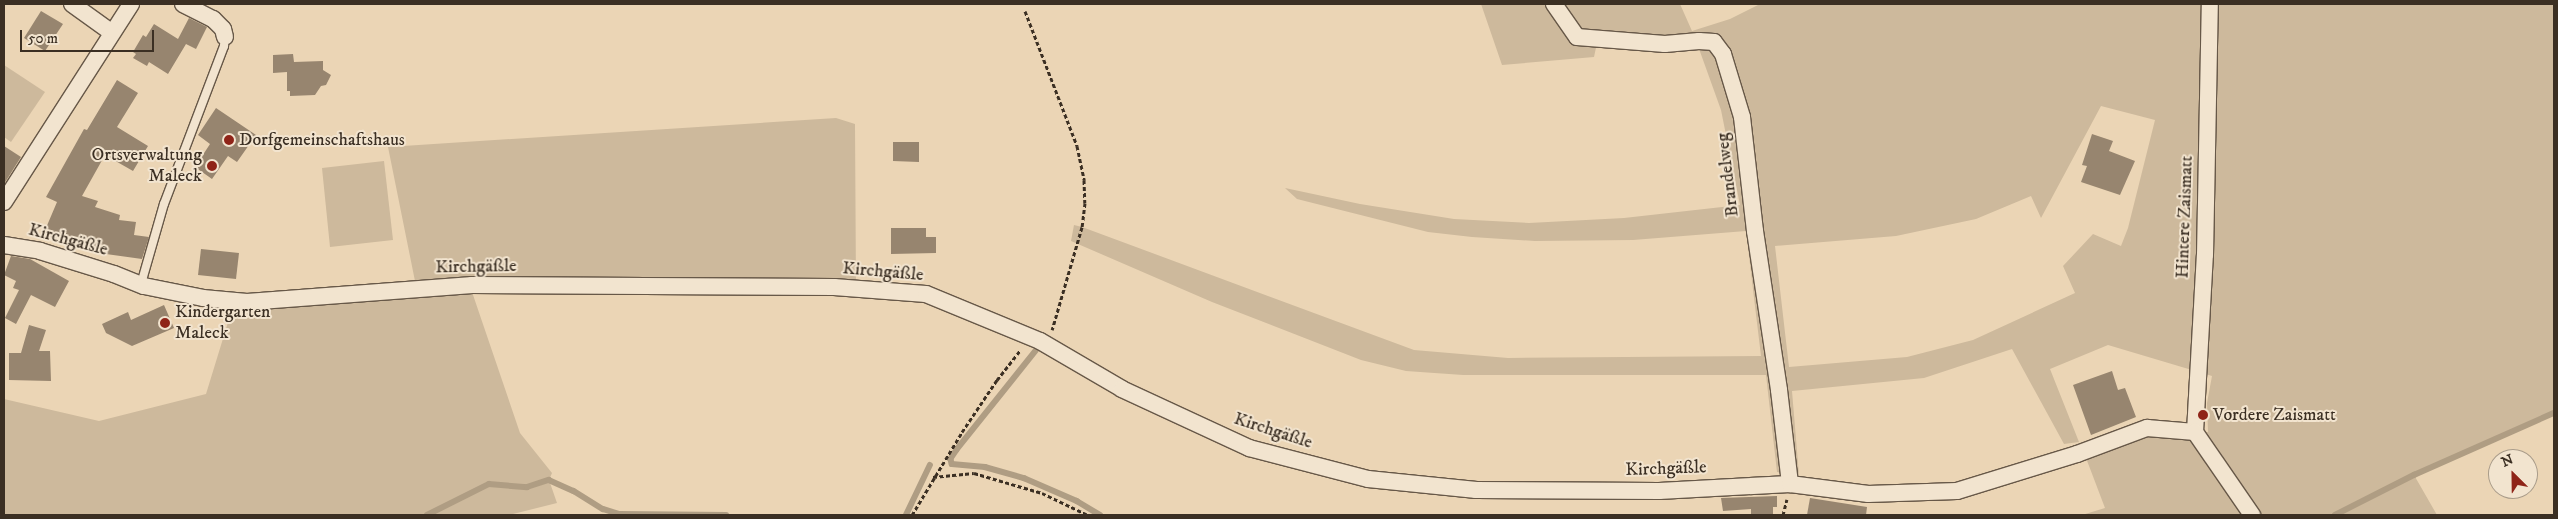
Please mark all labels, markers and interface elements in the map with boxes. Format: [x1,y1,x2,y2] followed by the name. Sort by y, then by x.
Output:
[22,20,156,52] scale bar
[28,29,58,48] text: 50 m
[239,129,405,151] place label: Dorfgemeinschaftshaus
[1712,132,1744,218] street label: Brandelweg
[223,134,235,146] marker: Dorfgemeinschaftshaus
[91,145,202,188] place label: Ortsverwaltung Maleck
[2172,155,2198,279] street label: Hintere Zaismatt
[206,160,218,172] marker: Ortsverwaltung Maleck
[26,219,110,261] street label: Kirchgäßle
[435,255,517,279] street label: Kirchgäßle
[842,258,924,286] street label: Kirchgäßle
[175,302,271,344] place label: Kindergarten Maleck
[159,317,171,329] marker: Kindergarten Maleck
[2213,404,2336,426] place label: Vordere Zaismatt
[1231,408,1315,454] street label: Kirchgäßle
[2197,409,2209,421] marker: Vordere Zaismatt
[2488,449,2538,499] north arrow
[2499,451,2516,472] text: N
[1625,457,1707,481] street label: Kirchgäßle

